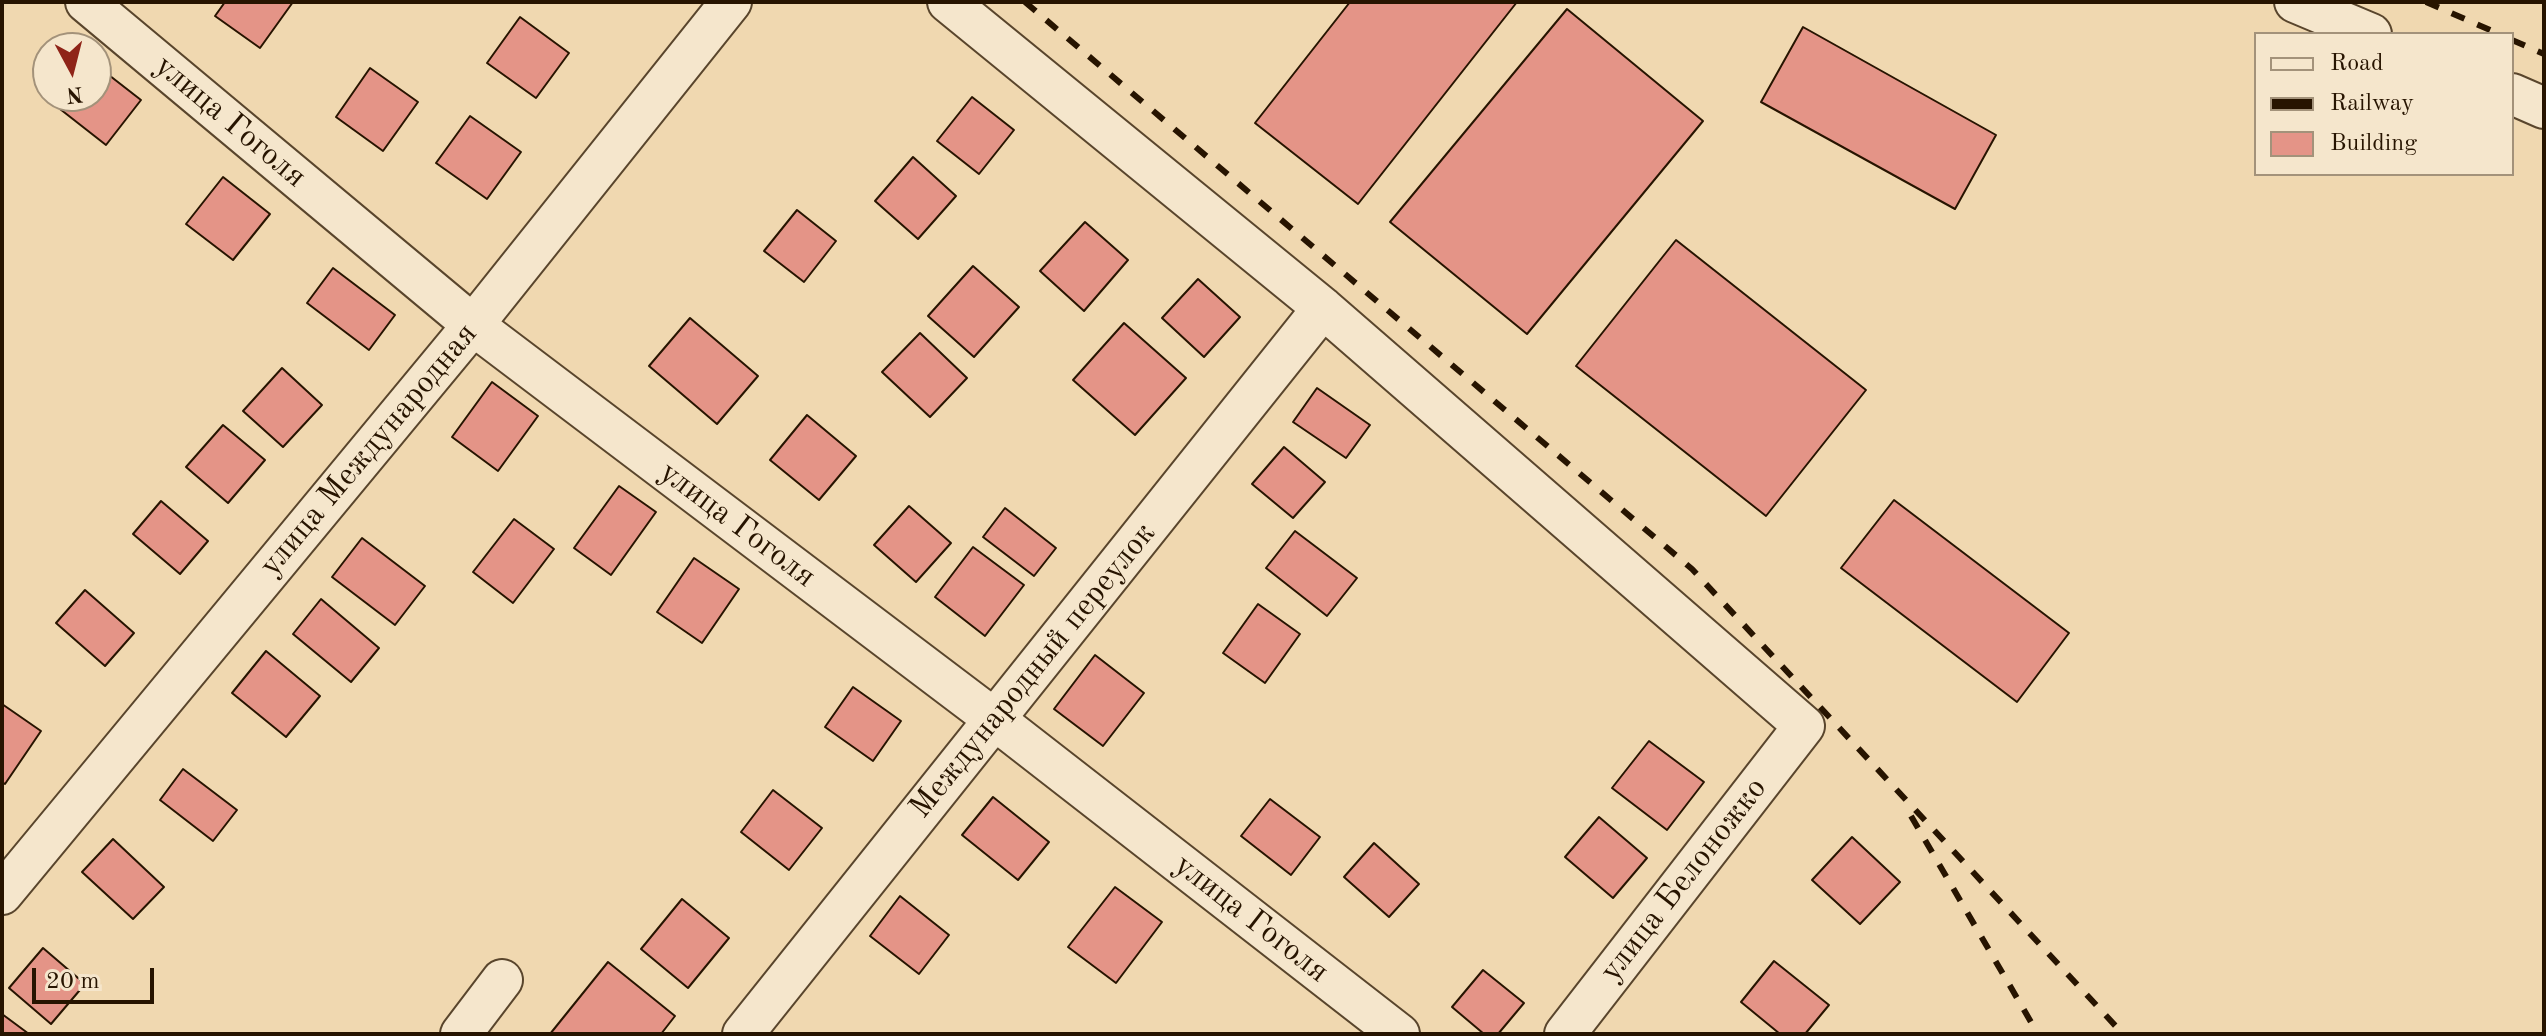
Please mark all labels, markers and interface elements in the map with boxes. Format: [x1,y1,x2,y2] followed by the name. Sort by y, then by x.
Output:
[32,32,112,112] north arrow
[2254,32,2514,176] legend
[146,47,314,197] street label: улица Гоголя
[2330,52,2383,76] text: Road
[65,82,84,106] text: N
[2330,92,2414,116] text: Railway
[2330,132,2417,156] text: Building
[252,316,486,584] street label: улица Международная
[651,454,823,596] street label: улица Гоголя
[902,515,1164,827] street label: Международный переулок
[1592,770,1776,990] street label: улица Белоножко
[1166,847,1336,991] street label: улица Гоголя
[36,952,158,1002] scale bar
[46,970,100,994] text: 20 m

